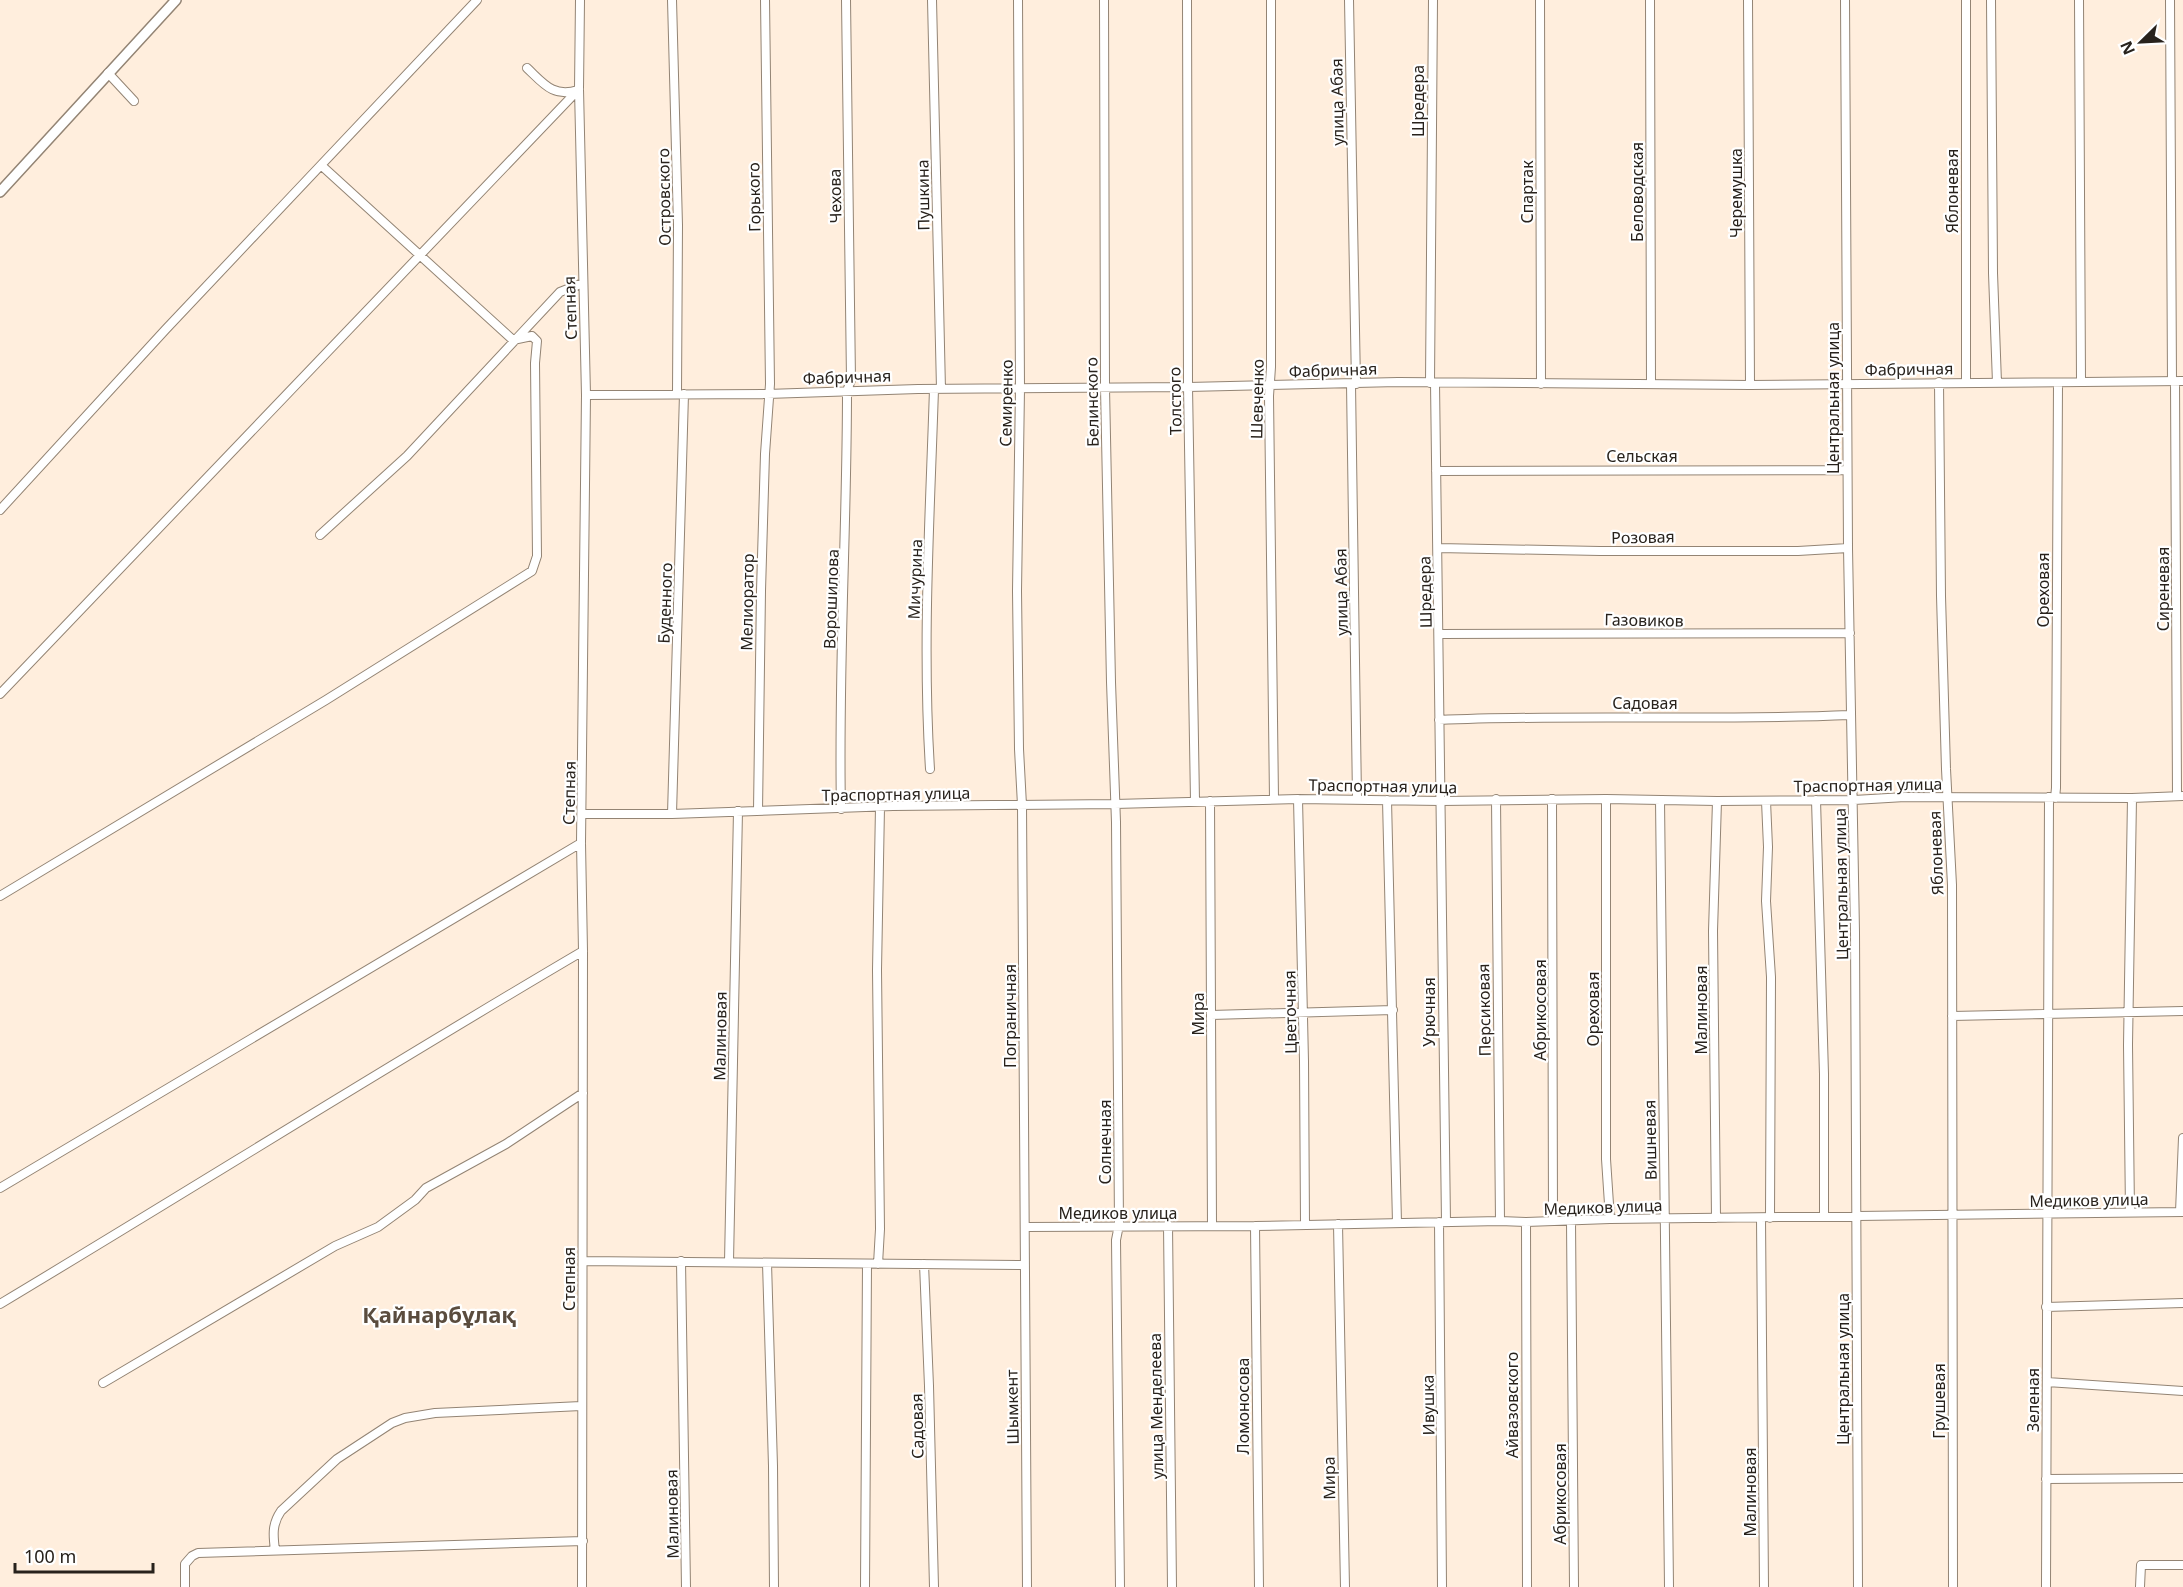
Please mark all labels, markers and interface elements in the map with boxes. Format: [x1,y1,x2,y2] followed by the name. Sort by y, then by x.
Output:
[2111,12,2171,72] north arrow
[2115,38,2140,59] text: N
[1325,58,1349,146] street label: улица Абая
[1407,65,1429,137] street label: Шредера
[1626,142,1648,242] street label: Беловодская
[652,148,676,246] street label: Островского
[1725,148,1747,238] street label: Черемушка
[1941,149,1963,233] street label: Яблоневая
[911,159,935,231] street label: Пушкина
[1516,160,1538,224] street label: Спартак
[742,162,766,232] street label: Горького
[824,169,846,223] street label: Чехова
[558,276,582,340] street label: Степная
[1822,322,1844,474] street label: Центральная улица
[1080,357,1104,447] street label: Белинского
[1288,357,1378,383] street label: Фабричная
[1865,357,1953,381] street label: Фабричная
[994,359,1018,447] street label: Семиренко
[1245,359,1269,439] street label: Шевченко
[802,364,892,390] street label: Фабричная
[1163,367,1187,435] street label: Толстого
[1606,445,1678,467] street label: Сельская
[1611,525,1675,549] street label: Розовая
[903,538,927,620] street label: Мичурина
[2152,547,2174,631] street label: Сиреневая
[1329,548,1353,636] street label: улица Абая
[818,549,844,649] street label: Ворошилова
[735,553,759,651] street label: Мелиоратор
[2032,553,2054,627] street label: Ореховая
[1413,556,1437,628] street label: Шредера
[653,562,677,644] street label: Буденного
[1604,608,1684,632] street label: Газовиков
[1612,692,1678,714] street label: Садовая
[557,761,581,825] street label: Степная
[1794,773,1942,797] street label: Траспортная улица
[1309,774,1457,798] street label: Траспортная улица
[822,782,970,806] street label: Траспортная улица
[1829,808,1853,960] street label: Центральная улица
[1924,810,1948,896] street label: Яблоневая
[1529,959,1551,1061] street label: Абрикосовая
[1472,963,1496,1057] street label: Персиковая
[999,964,1021,1068] street label: Пограничная
[1690,965,1712,1055] street label: Малиновая
[1278,970,1302,1054] street label: Цветочная
[1582,972,1604,1046] street label: Ореховая
[1418,977,1440,1047] street label: Урючная
[708,991,732,1081] street label: Малиновая
[1187,992,1209,1036] street label: Мира
[1094,1100,1116,1185] street label: Солнечная
[1638,1100,1662,1180] street label: Вишневая
[2029,1188,2149,1212] street label: Медиков улица
[1543,1194,1663,1220] street label: Медиков улица
[1058,1202,1178,1224] street label: Медиков улица
[558,1247,580,1311] street label: Степная
[1832,1293,1854,1445] street label: Центральная улица
[362,1299,516,1329] district label: Қайнарбұлақ
[1144,1333,1168,1479] street label: улица Менделеева
[1501,1352,1523,1458] street label: Айвазовского
[1232,1358,1254,1454] street label: Ломоносова
[1928,1363,1950,1439] street label: Грушевая
[2022,1368,2044,1432] street label: Зеленая
[1000,1369,1024,1445] street label: Шымкент
[1416,1375,1440,1435] street label: Ивушка
[905,1393,929,1459] street label: Садовая
[1549,1443,1571,1545] street label: Абрикосовая
[1739,1447,1761,1537] street label: Малиновая
[1318,1456,1340,1500] street label: Мира
[660,1469,684,1559] street label: Малиновая
[15,1536,153,1574] scale bar
[24,1544,76,1568] text: 100 m

